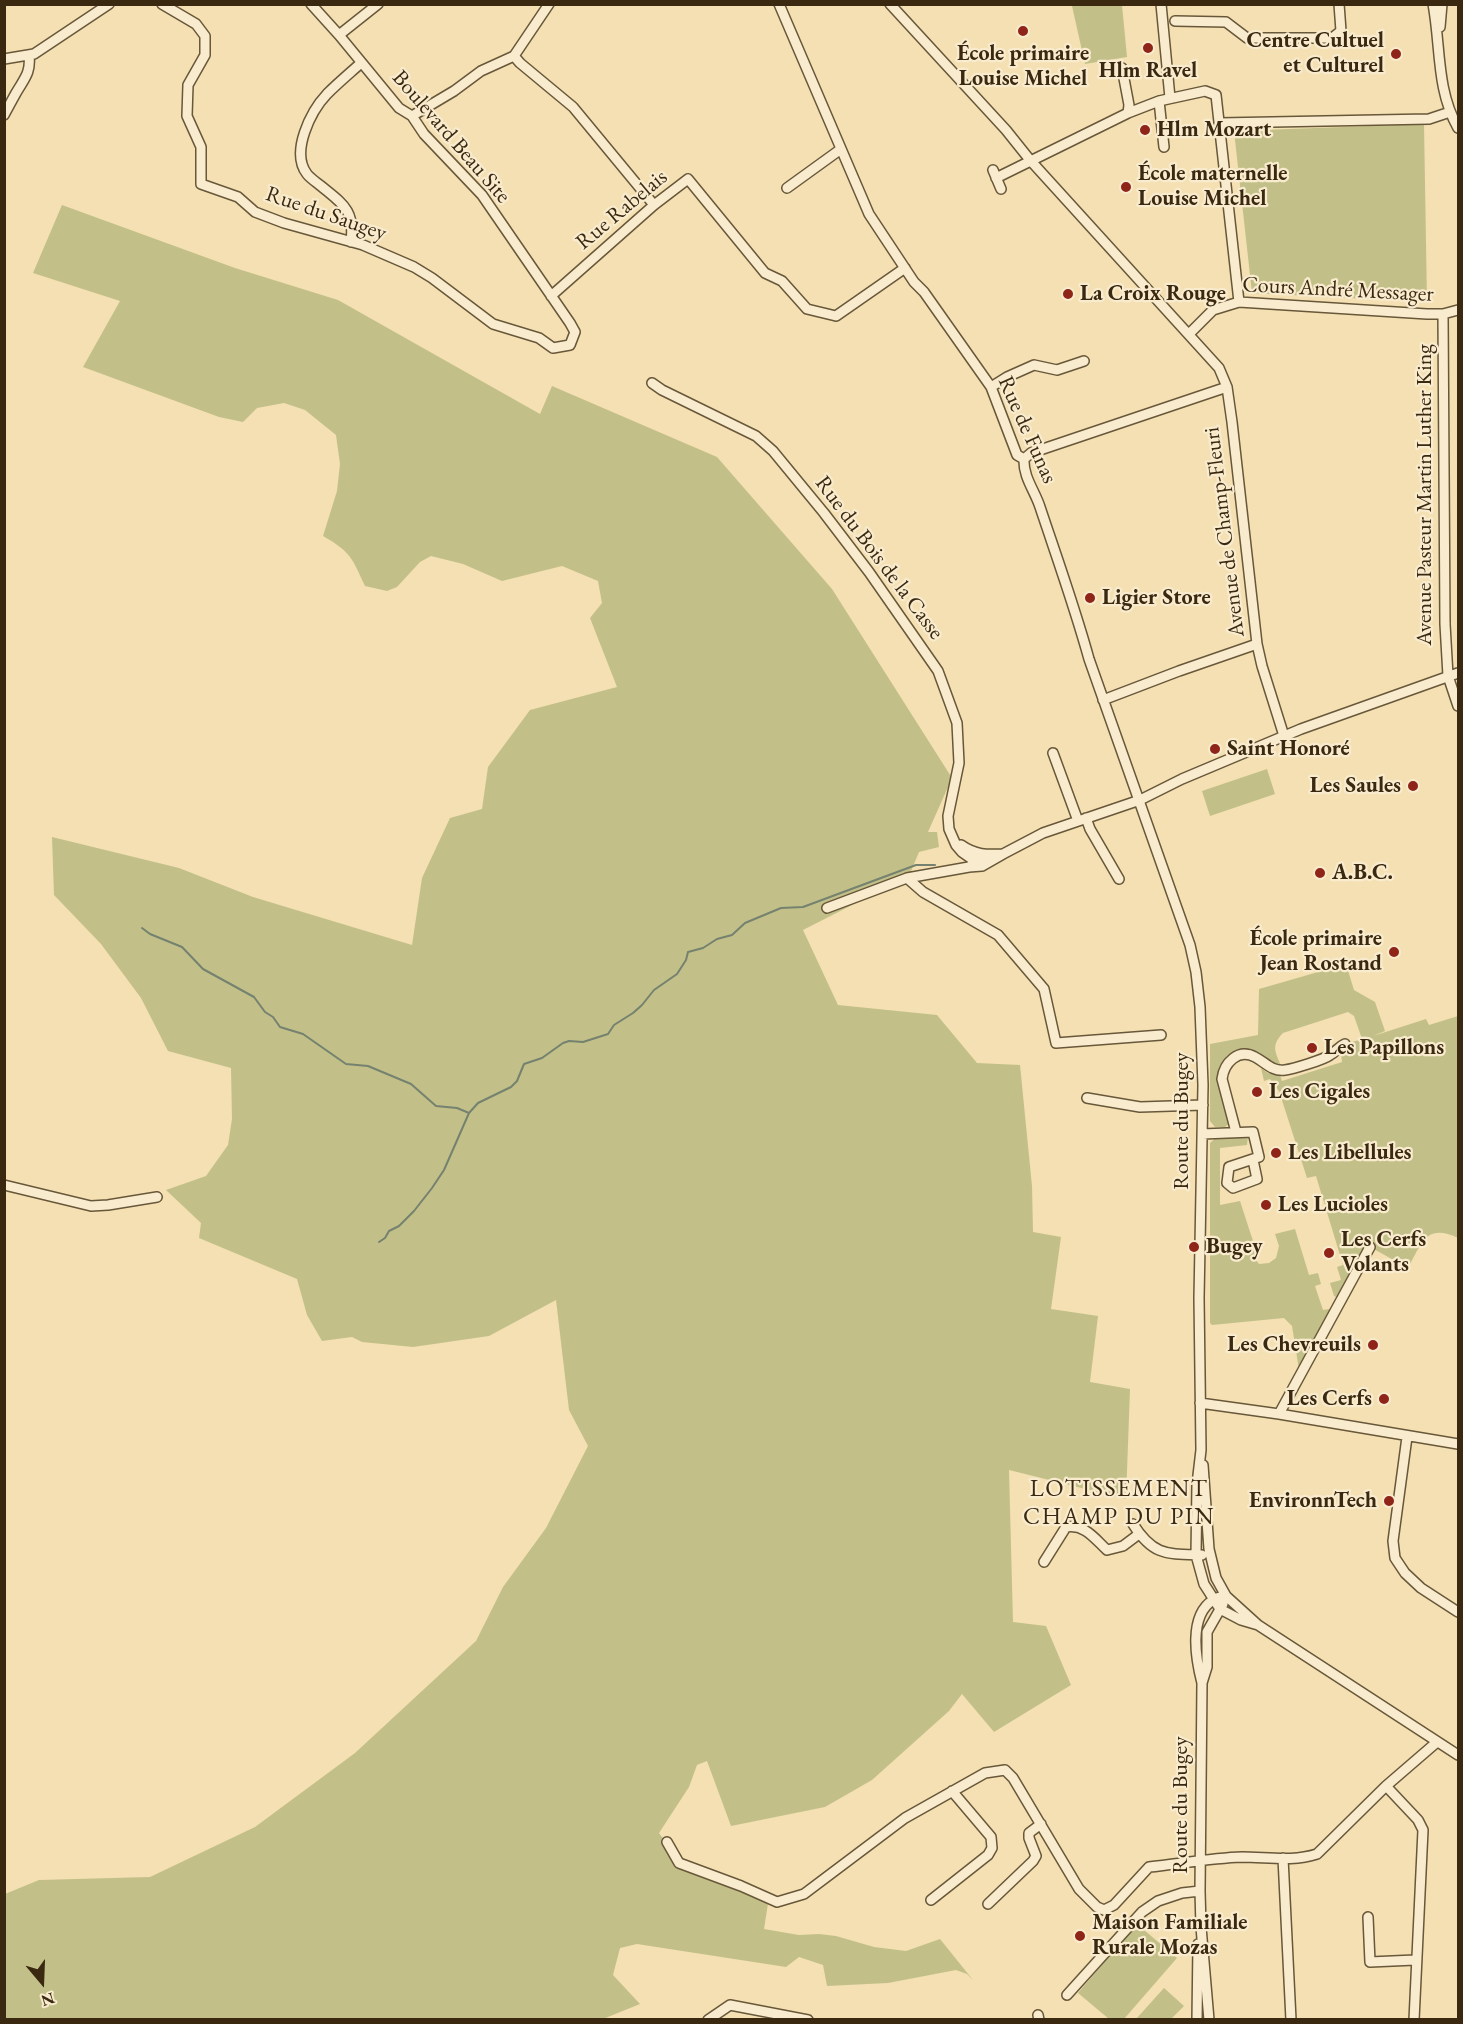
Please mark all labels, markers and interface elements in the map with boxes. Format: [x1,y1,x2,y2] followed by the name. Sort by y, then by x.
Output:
[1016,24,1030,38] marker: École primaire Louise Michel
[1246,28,1384,80] place label: Centre Cultuel et Culturel
[957,41,1089,92] place label: École primaire Louise Michel
[1141,41,1155,55] marker: Hlm Ravel
[1389,47,1403,61] marker: Centre Cultuel et Culturel
[1099,58,1197,84] place label: Hlm Ravel
[386,65,516,209] street label: Boulevard Beau Site
[1157,117,1271,143] place label: Hlm Mozart
[1138,123,1152,137] marker: Hlm Mozart
[1138,161,1287,212] place label: École maternelle Louise Michel
[571,164,673,256] street label: Rue Rabelais
[1119,180,1133,194] marker: École maternelle Louise Michel
[262,181,390,247] street label: Rue du Saugey
[1242,272,1434,308] street label: Cours André Messager
[1080,281,1226,307] place label: La Croix Rouge
[1061,287,1075,301] marker: La Croix Rouge
[1412,344,1438,646] street label: Avenue Pasteur Martin Luther King
[992,372,1062,488] street label: Rue de Funas
[1199,425,1251,639] street label: Avenue de Champ-Fleuri
[809,471,949,645] street label: Rue du Bois de la Casse
[1102,585,1211,611] place label: Ligier Store
[1083,591,1097,605] marker: Ligier Store
[1227,736,1350,762] place label: Saint Honoré
[1208,742,1222,756] marker: Saint Honoré
[1310,773,1401,799] place label: Les Saules
[1406,779,1420,793] marker: Les Saules
[1332,860,1393,886] place label: A.B.C.
[1313,866,1327,880] marker: A.B.C.
[1250,926,1382,978] place label: École primaire Jean Rostand
[1387,945,1401,959] marker: École primaire Jean Rostand
[1324,1035,1444,1061] place label: Les Papillons
[1305,1041,1319,1055] marker: Les Papillons
[1169,1052,1195,1190] street label: Route du Bugey
[1269,1079,1370,1105] place label: Les Cigales
[1250,1085,1264,1099] marker: Les Cigales
[1288,1140,1412,1166] place label: Les Libellules
[1269,1146,1283,1160] marker: Les Libellules
[1278,1192,1388,1218] place label: Les Lucioles
[1259,1198,1273,1212] marker: Les Lucioles
[1341,1227,1426,1278] place label: Les Cerfs Volants
[1206,1234,1262,1260] place label: Bugey
[1187,1240,1201,1254] marker: Bugey
[1322,1246,1336,1260] marker: Les Cerfs Volants
[1227,1332,1361,1358] place label: Les Chevreuils
[1366,1338,1380,1352] marker: Les Chevreuils
[1287,1386,1372,1412] place label: Les Cerfs
[1377,1392,1391,1406] marker: Les Cerfs
[1023,1475,1215,1531] district label: LOTISSEMENT CHAMP DU PIN
[1249,1488,1377,1514] place label: EnvironnTech
[1382,1494,1396,1508] marker: EnvironnTech
[1168,1736,1194,1874] street label: Route du Bugey
[1092,1910,1247,1962] place label: Maison Familiale Rurale Mozas
[1073,1929,1087,1943] marker: Maison Familiale Rurale Mozas
[12,1952,72,2012] north arrow
[38,1987,58,2012] text: N

